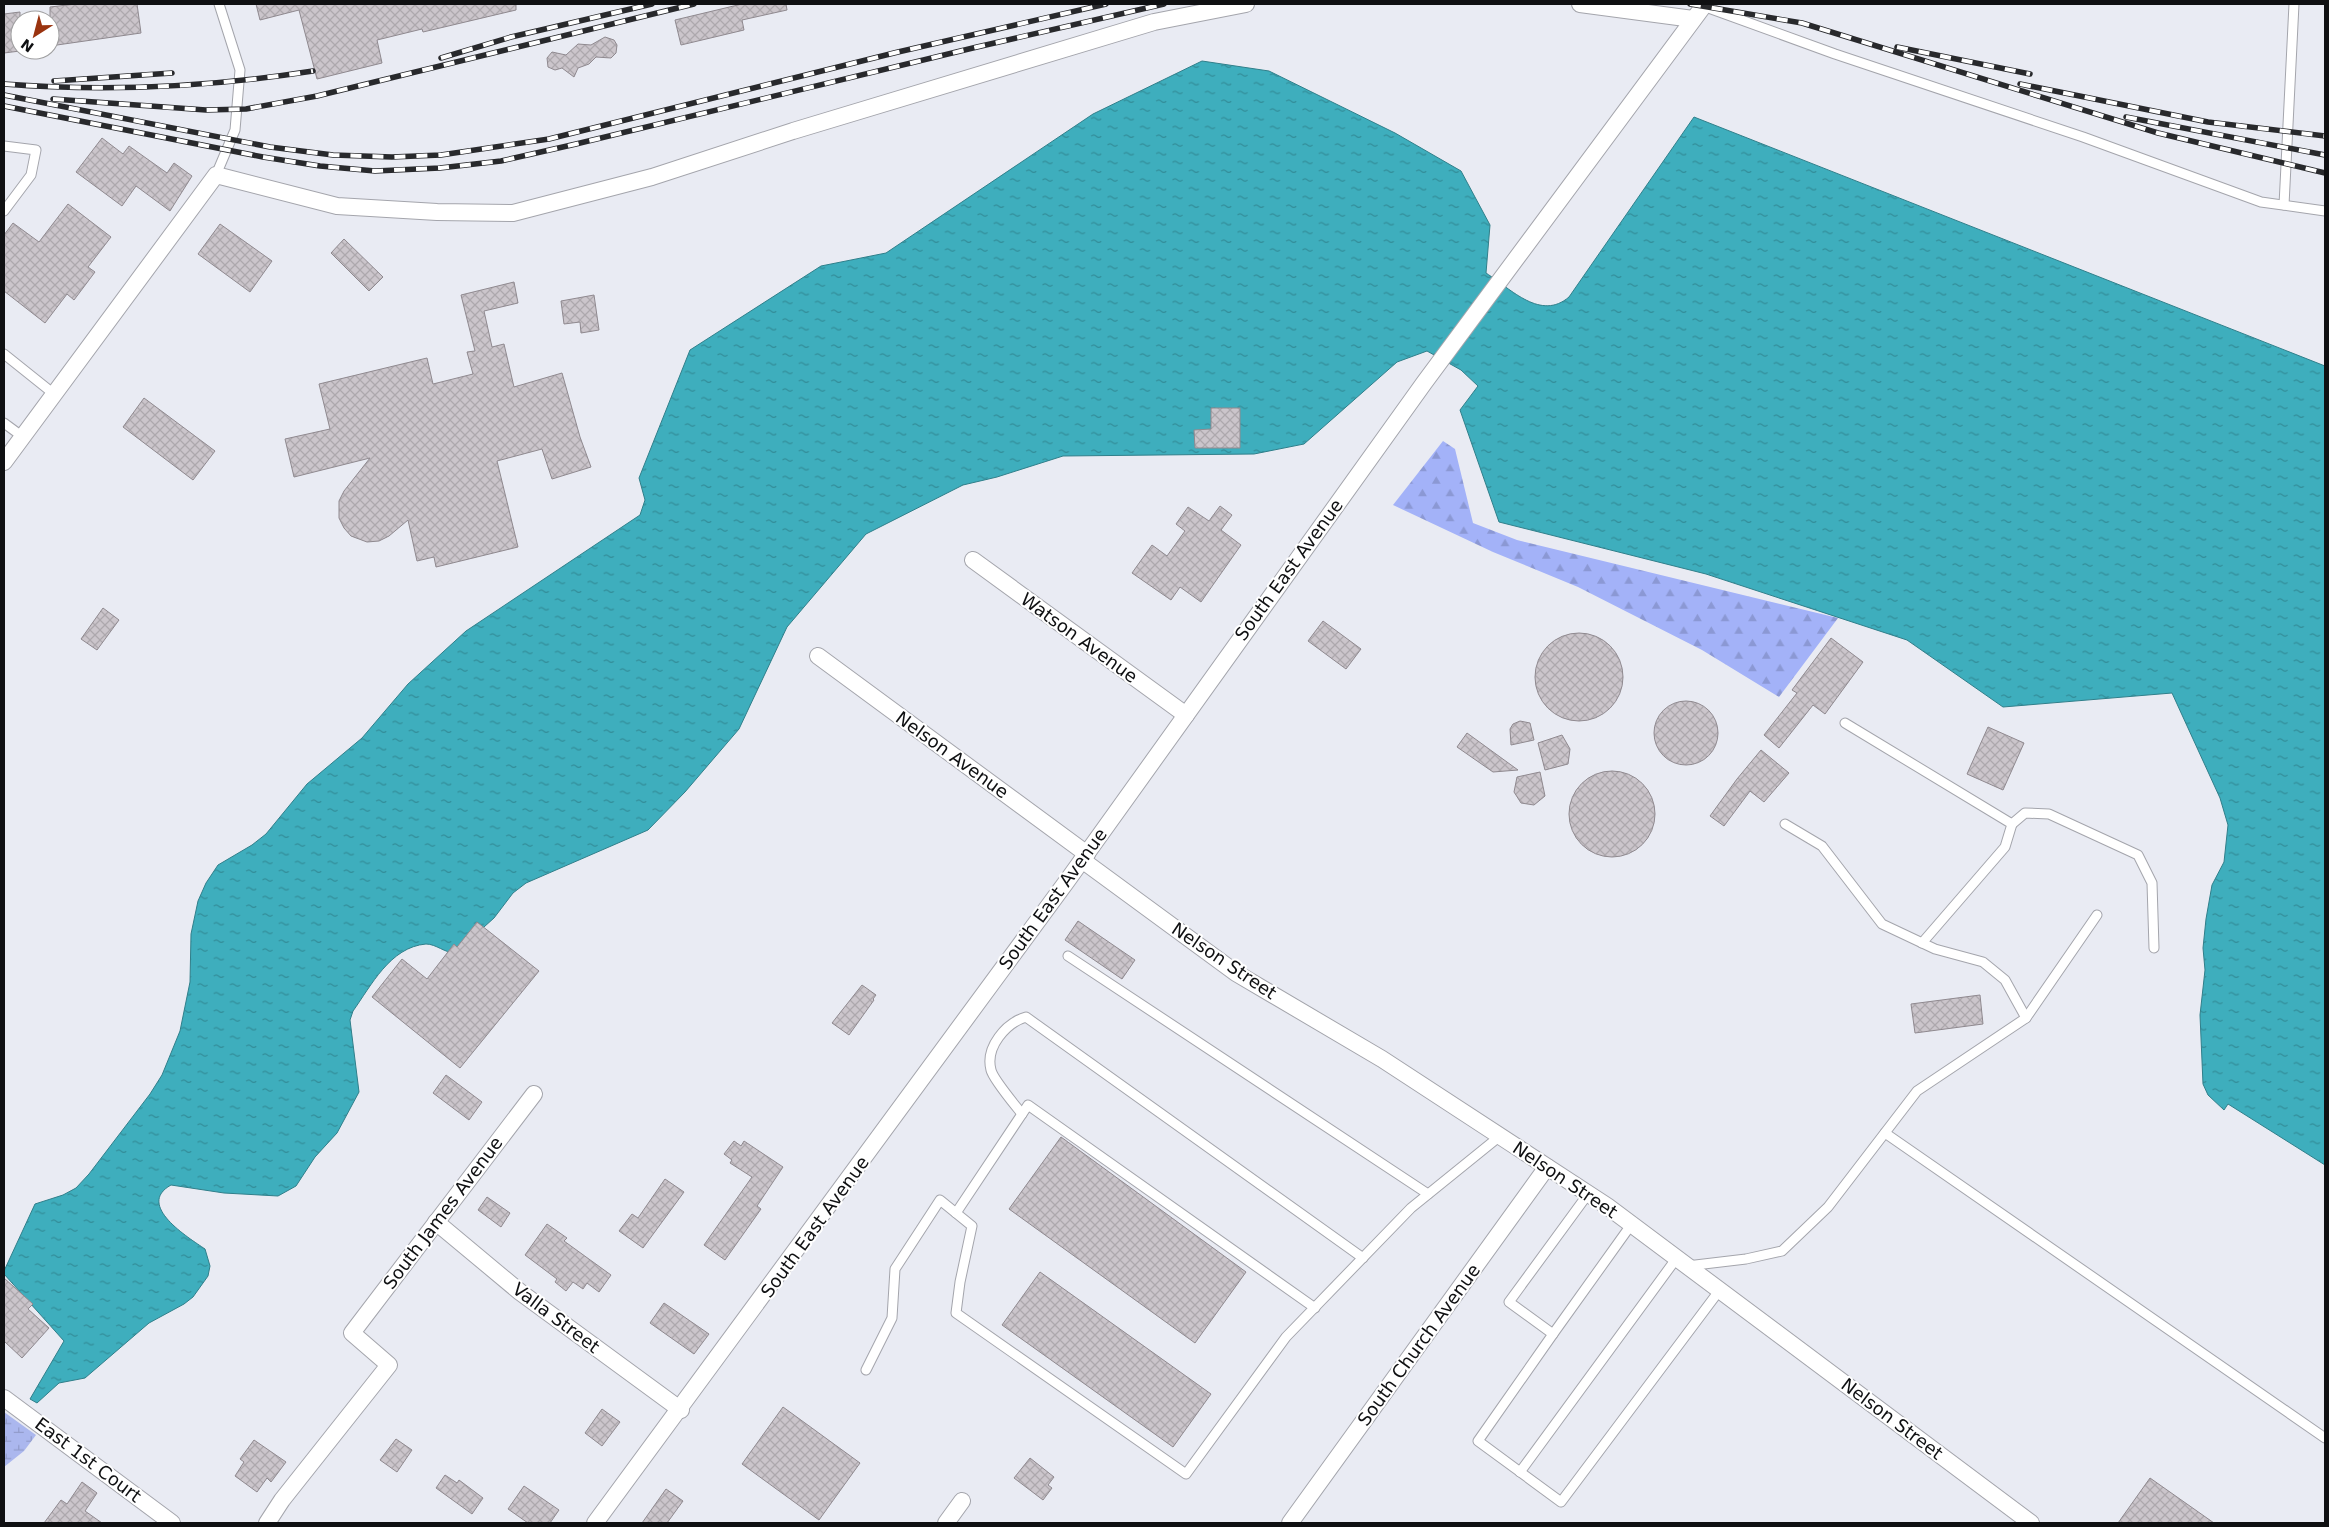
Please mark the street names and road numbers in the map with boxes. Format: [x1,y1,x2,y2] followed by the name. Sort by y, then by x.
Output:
[1230,495,1347,644] street label: South East Avenue
[1017,588,1142,687] street label: Watson Avenue
[892,707,1013,802] street label: Nelson Avenue
[994,824,1111,973] street label: South East Avenue
[1168,918,1281,1003] street label: Nelson Street
[379,1133,507,1293] street label: South James Avenue
[1509,1137,1622,1222] street label: Nelson Street
[756,1152,873,1301] street label: South East Avenue
[1353,1260,1484,1429] street label: South Church Avenue
[509,1278,604,1357] street label: Valla Street
[1837,1374,1947,1464] street label: Nelson Street
[31,1413,146,1506] street label: East 1st Court

